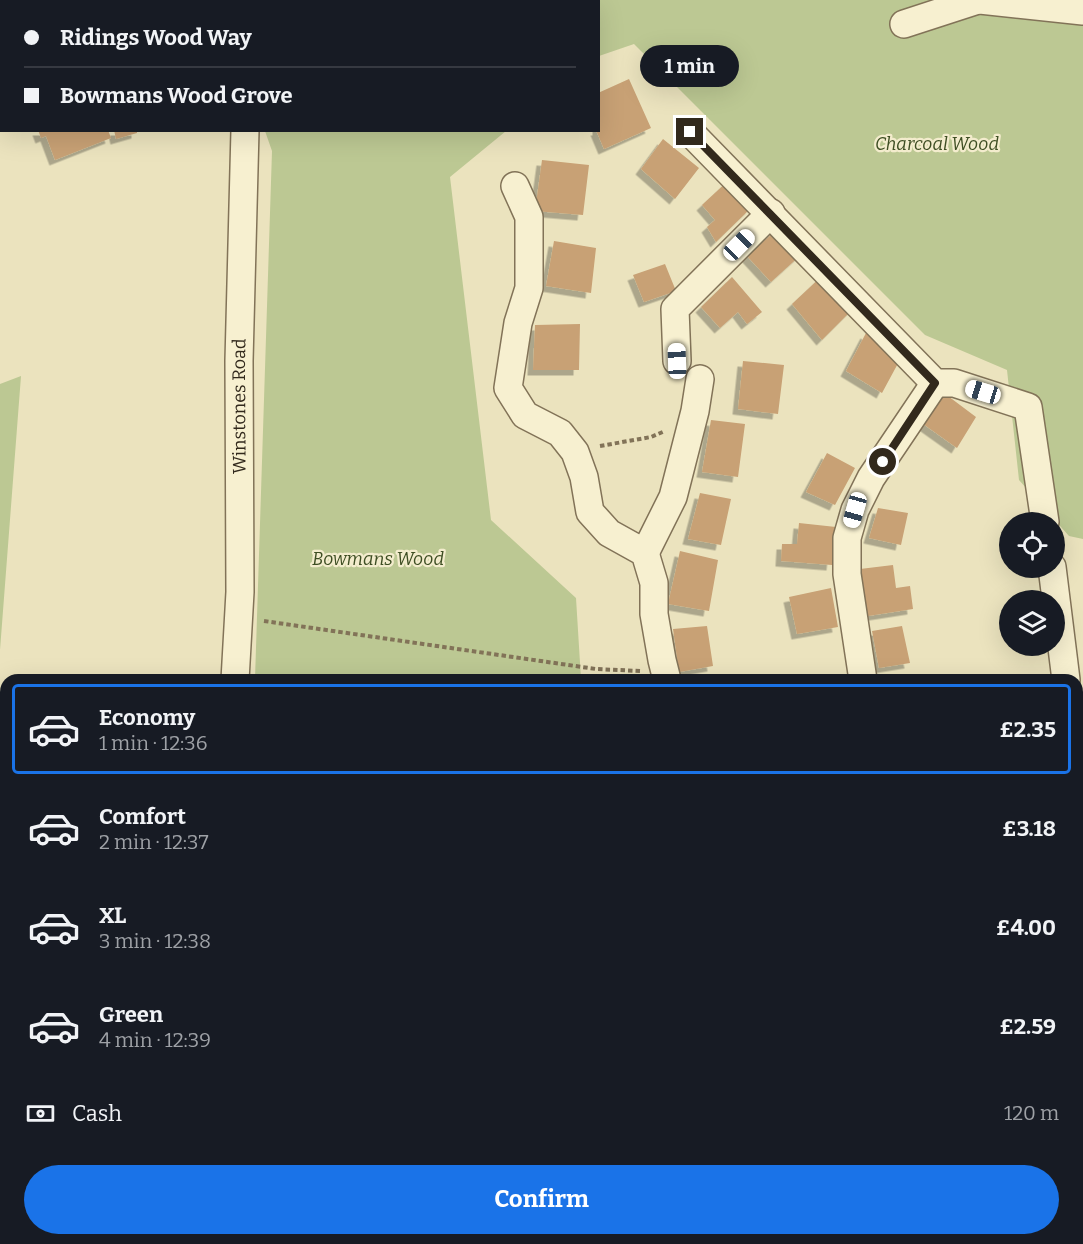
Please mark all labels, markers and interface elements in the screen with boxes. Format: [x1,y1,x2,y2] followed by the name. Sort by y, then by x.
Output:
[60,24,252,51] text: Ridings Wood Way
[640,45,740,87] callout: 1 min
[664,54,715,78] text: 1 min
[60,82,293,109] text: Bowmans Wood Grove
[676,118,703,145] route end
[875,133,999,155] park label: Charcoal Wood
[720,226,758,264] car
[228,338,251,474] street label: Winstones Road
[667,343,687,379] car
[963,378,1003,406] car
[869,448,896,475] route start
[841,490,869,530] car
[999,512,1065,656] map controls
[999,512,1065,578] button: locate
[312,548,444,570] park label: Bowmans Wood
[999,590,1065,656] button: layers
[27,702,81,756] icon: car
[99,704,195,731] text: Economy
[1000,716,1056,743] text: £2.35
[99,731,207,755] text: 1 min · 12:36
[27,801,81,855] icon: car
[99,803,186,830] text: Comfort
[1002,815,1056,842] text: £3.18
[99,830,208,854] text: 2 min · 12:37
[27,900,81,954] icon: car
[99,902,126,929] text: XL
[996,914,1056,941] text: £4.00
[99,929,211,953] text: 3 min · 12:38
[27,999,81,1053] icon: car
[99,1001,163,1028] text: Green
[999,1013,1056,1040] text: £2.59
[99,1028,211,1052] text: 4 min · 12:39
[24,1097,57,1130] icon: cash
[72,1100,122,1127] text: Cash
[1004,1101,1059,1125] text: 120 m
[24,1165,1059,1234] button: Confirm

